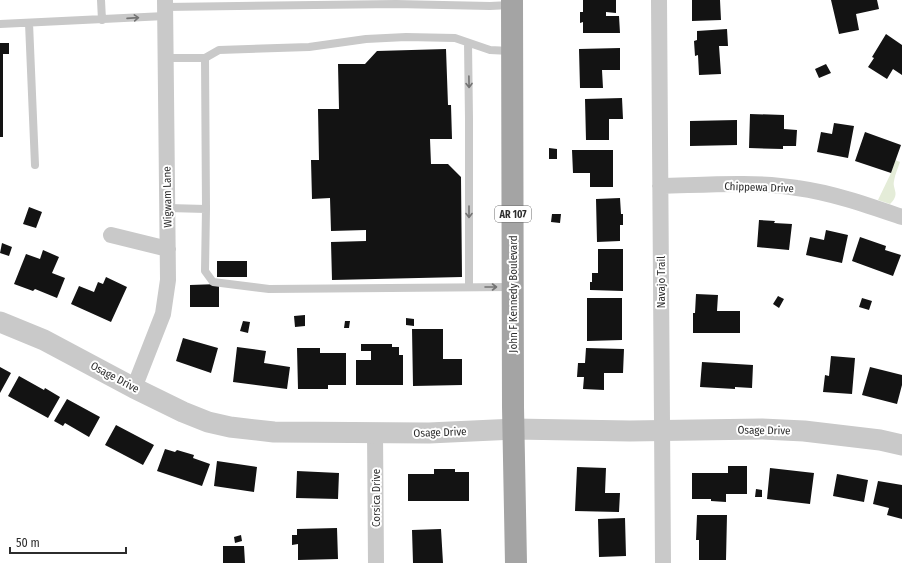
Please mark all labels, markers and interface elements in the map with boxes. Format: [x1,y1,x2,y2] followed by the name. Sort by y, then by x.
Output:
[126,14,139,21] one-way arrow
[465,75,472,88] one-way arrow
[160,166,175,228] street label: Wigwam Lane
[724,180,794,195] street label: Chippewa Drive
[465,205,473,218] one-way arrow
[495,206,531,222] road number: AR 107
[507,235,520,353] street label: John F Kennedy Boulevard
[655,256,668,308] street label: Navajo Trail
[484,283,497,291] one-way arrow
[88,359,141,396] street label: Osage Drive
[737,424,791,437] street label: Osage Drive
[413,425,467,440] street label: Osage Drive
[370,469,383,527] street label: Corsica Drive
[10,529,126,555] scale bar
[16,536,40,550] text: 50 m

